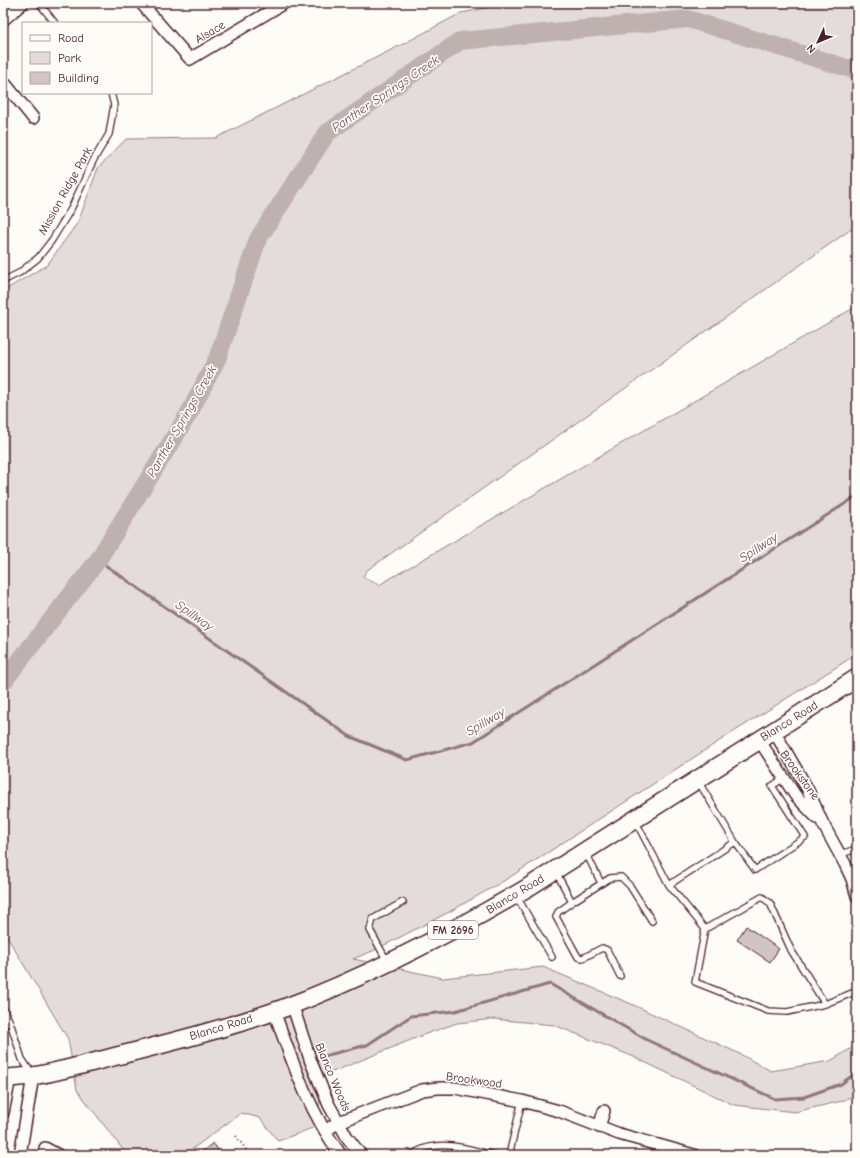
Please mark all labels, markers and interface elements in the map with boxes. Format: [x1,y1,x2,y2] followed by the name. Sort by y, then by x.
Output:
[192,18,228,46] street label: Alsace
[22,22,152,94] legend
[798,22,838,62] north arrow
[58,31,84,45] text: Road
[804,41,818,56] text: N
[58,51,81,65] text: Park
[329,52,442,135] water label: Panther Springs Creek
[58,71,99,85] text: Building
[35,145,95,237] street label: Mission Ridge Park
[143,362,220,480] water label: Panther Springs Creek
[736,529,781,565] water label: Spillway
[173,597,218,635] water label: Spillway
[758,698,820,744] street label: Blanco Road
[463,703,509,739] water label: Spillway
[777,748,823,802] street label: Brookstone
[484,871,546,917] street label: Blanco Road
[428,921,478,939] road number: FM 2696
[188,1011,254,1043] street label: Blanco Road
[312,1041,354,1113] street label: Blanco Woods
[445,1069,503,1091] street label: Brookwood

